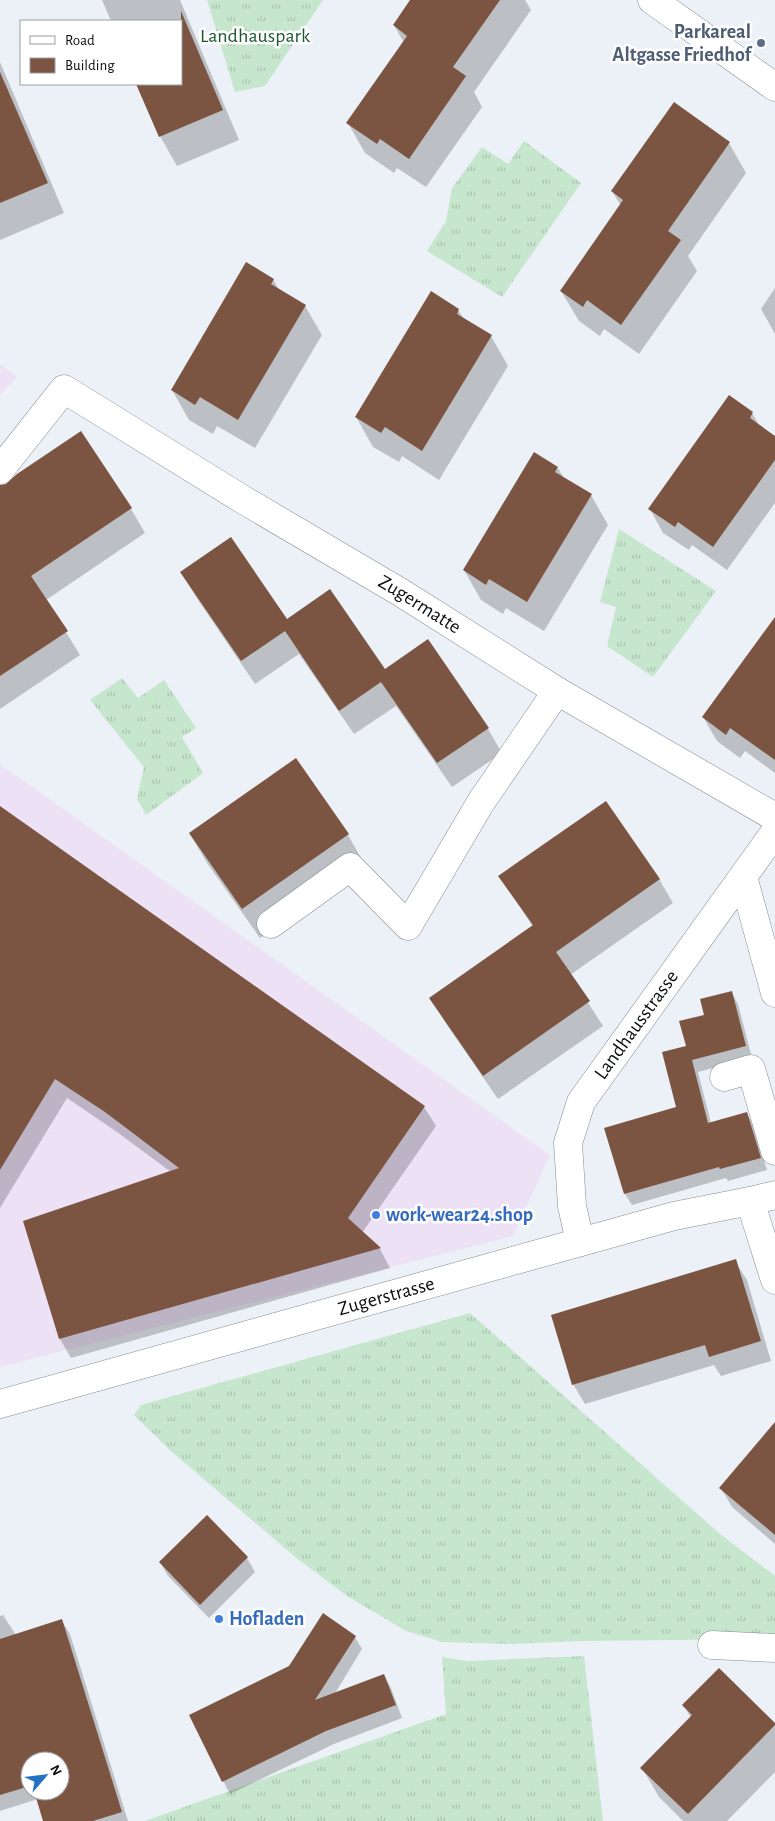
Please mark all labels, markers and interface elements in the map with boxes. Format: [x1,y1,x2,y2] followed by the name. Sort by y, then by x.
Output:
[20,20,182,85] legend
[612,22,752,65] place label: Parkareal Altgasse Friedhof
[200,26,310,46] park label: Landhauspark
[65,33,95,48] text: Road
[755,37,767,49] marker: Parkareal Altgasse Friedhof
[65,58,115,73] text: Building
[375,572,464,638] street label: Zugermatte
[591,967,682,1083] street label: Landhausstrasse
[386,1205,533,1225] place label: work-wear24.shop
[370,1209,382,1221] marker: work-wear24.shop
[336,1273,437,1319] street label: Zugerstrasse
[229,1609,304,1629] place label: Hofladen
[213,1613,225,1625] marker: Hofladen
[20,1751,70,1801] north arrow
[47,1763,64,1778] text: N

